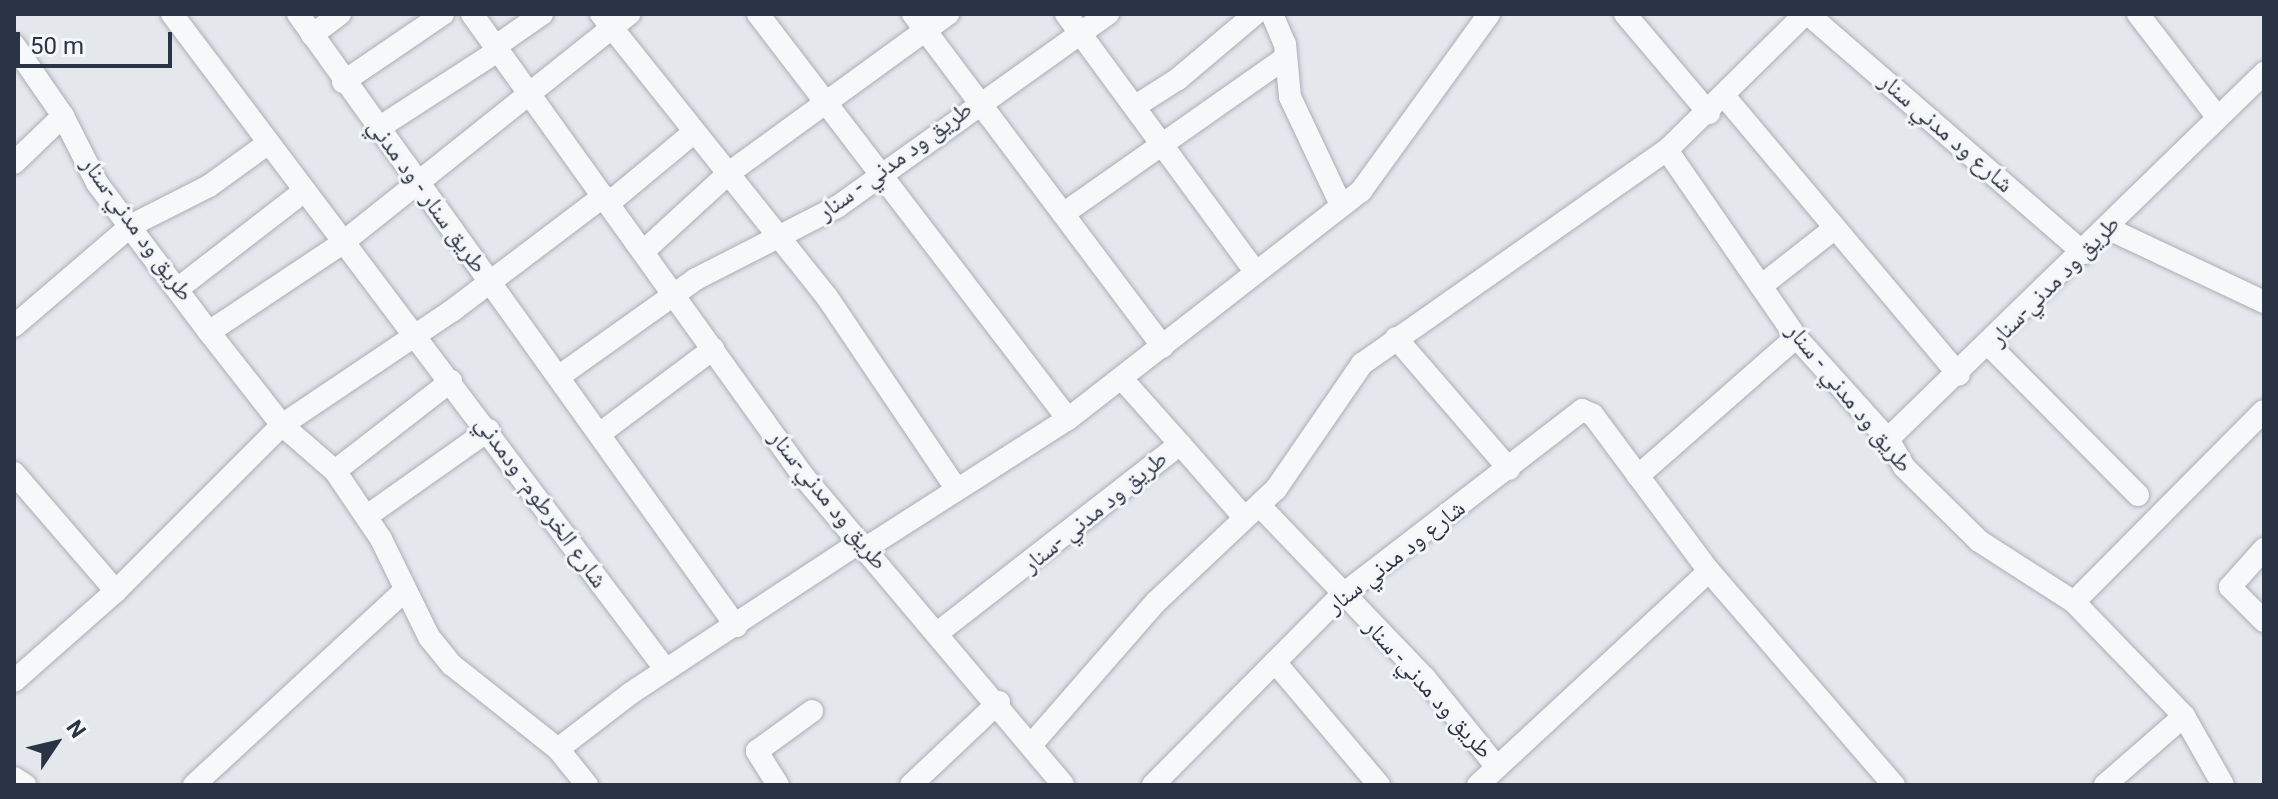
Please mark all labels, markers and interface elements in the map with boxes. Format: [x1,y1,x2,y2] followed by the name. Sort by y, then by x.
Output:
[20,16,176,66] scale bar
[30,32,84,60] text: 50 m
[1873,67,2019,199] street label: شارع ود مدني سنار
[812,95,978,227] street label: طريق ود مدني - سنار
[361,113,493,279] street label: طريق سنار - ود مدني
[75,151,199,307] street label: طريق ود مدني-سنار
[1984,210,2126,352] street label: طريق ود مدني-سنار
[1780,317,1918,479] street label: طريق ود مدني - سنار
[469,410,613,594] street label: شارع الخرطوم- ودمدني
[763,424,893,576] street label: طريق ود مدني-سنار
[1017,445,1173,579] street label: طريق ود مدني -سنار
[1321,494,1471,620] street label: شارع ود مدني سنار
[1358,613,1498,765] street label: طريق ود مدني- سنار
[16,703,96,783] north arrow
[61,715,91,742] text: N

